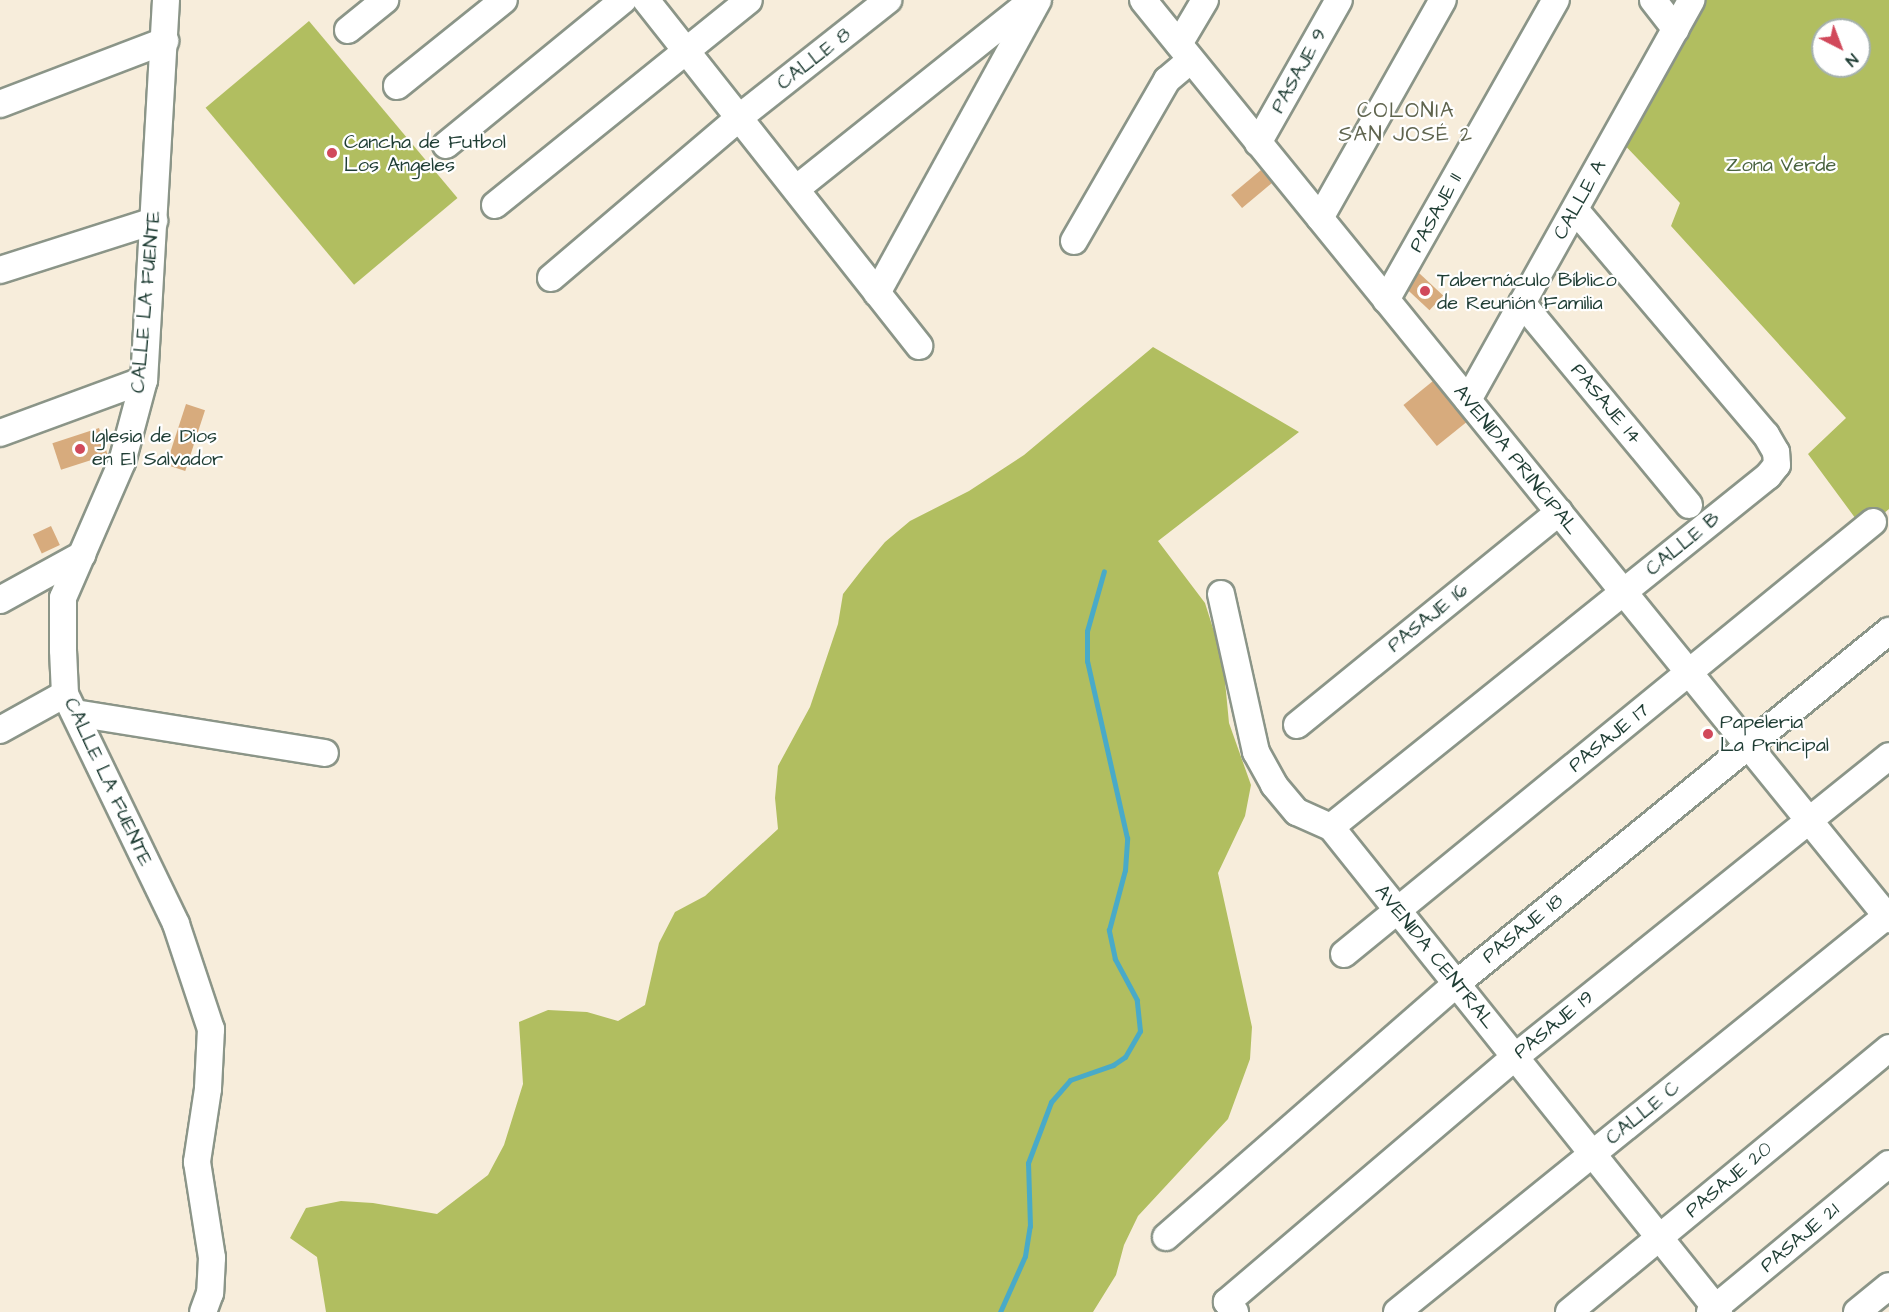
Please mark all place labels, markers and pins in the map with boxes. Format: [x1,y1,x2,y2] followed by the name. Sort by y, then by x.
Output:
[344,130,506,177] place label: Cancha de Futbol Los Angeles
[325,146,339,160] marker: Cancha de Futbol Los Angeles
[1437,268,1617,315] place label: Tabernáculo Bíblico de Reunión Familia
[1418,284,1432,298] marker: Tabernáculo Bíblico de Reunión Familia
[92,425,223,472] place label: Iglesia de Dios en El Salvador
[73,442,87,456] marker: Iglesia de Dios en El Salvador
[1720,710,1829,757] place label: Papeleria La Principal
[1701,727,1715,741] marker: Papeleria La Principal

